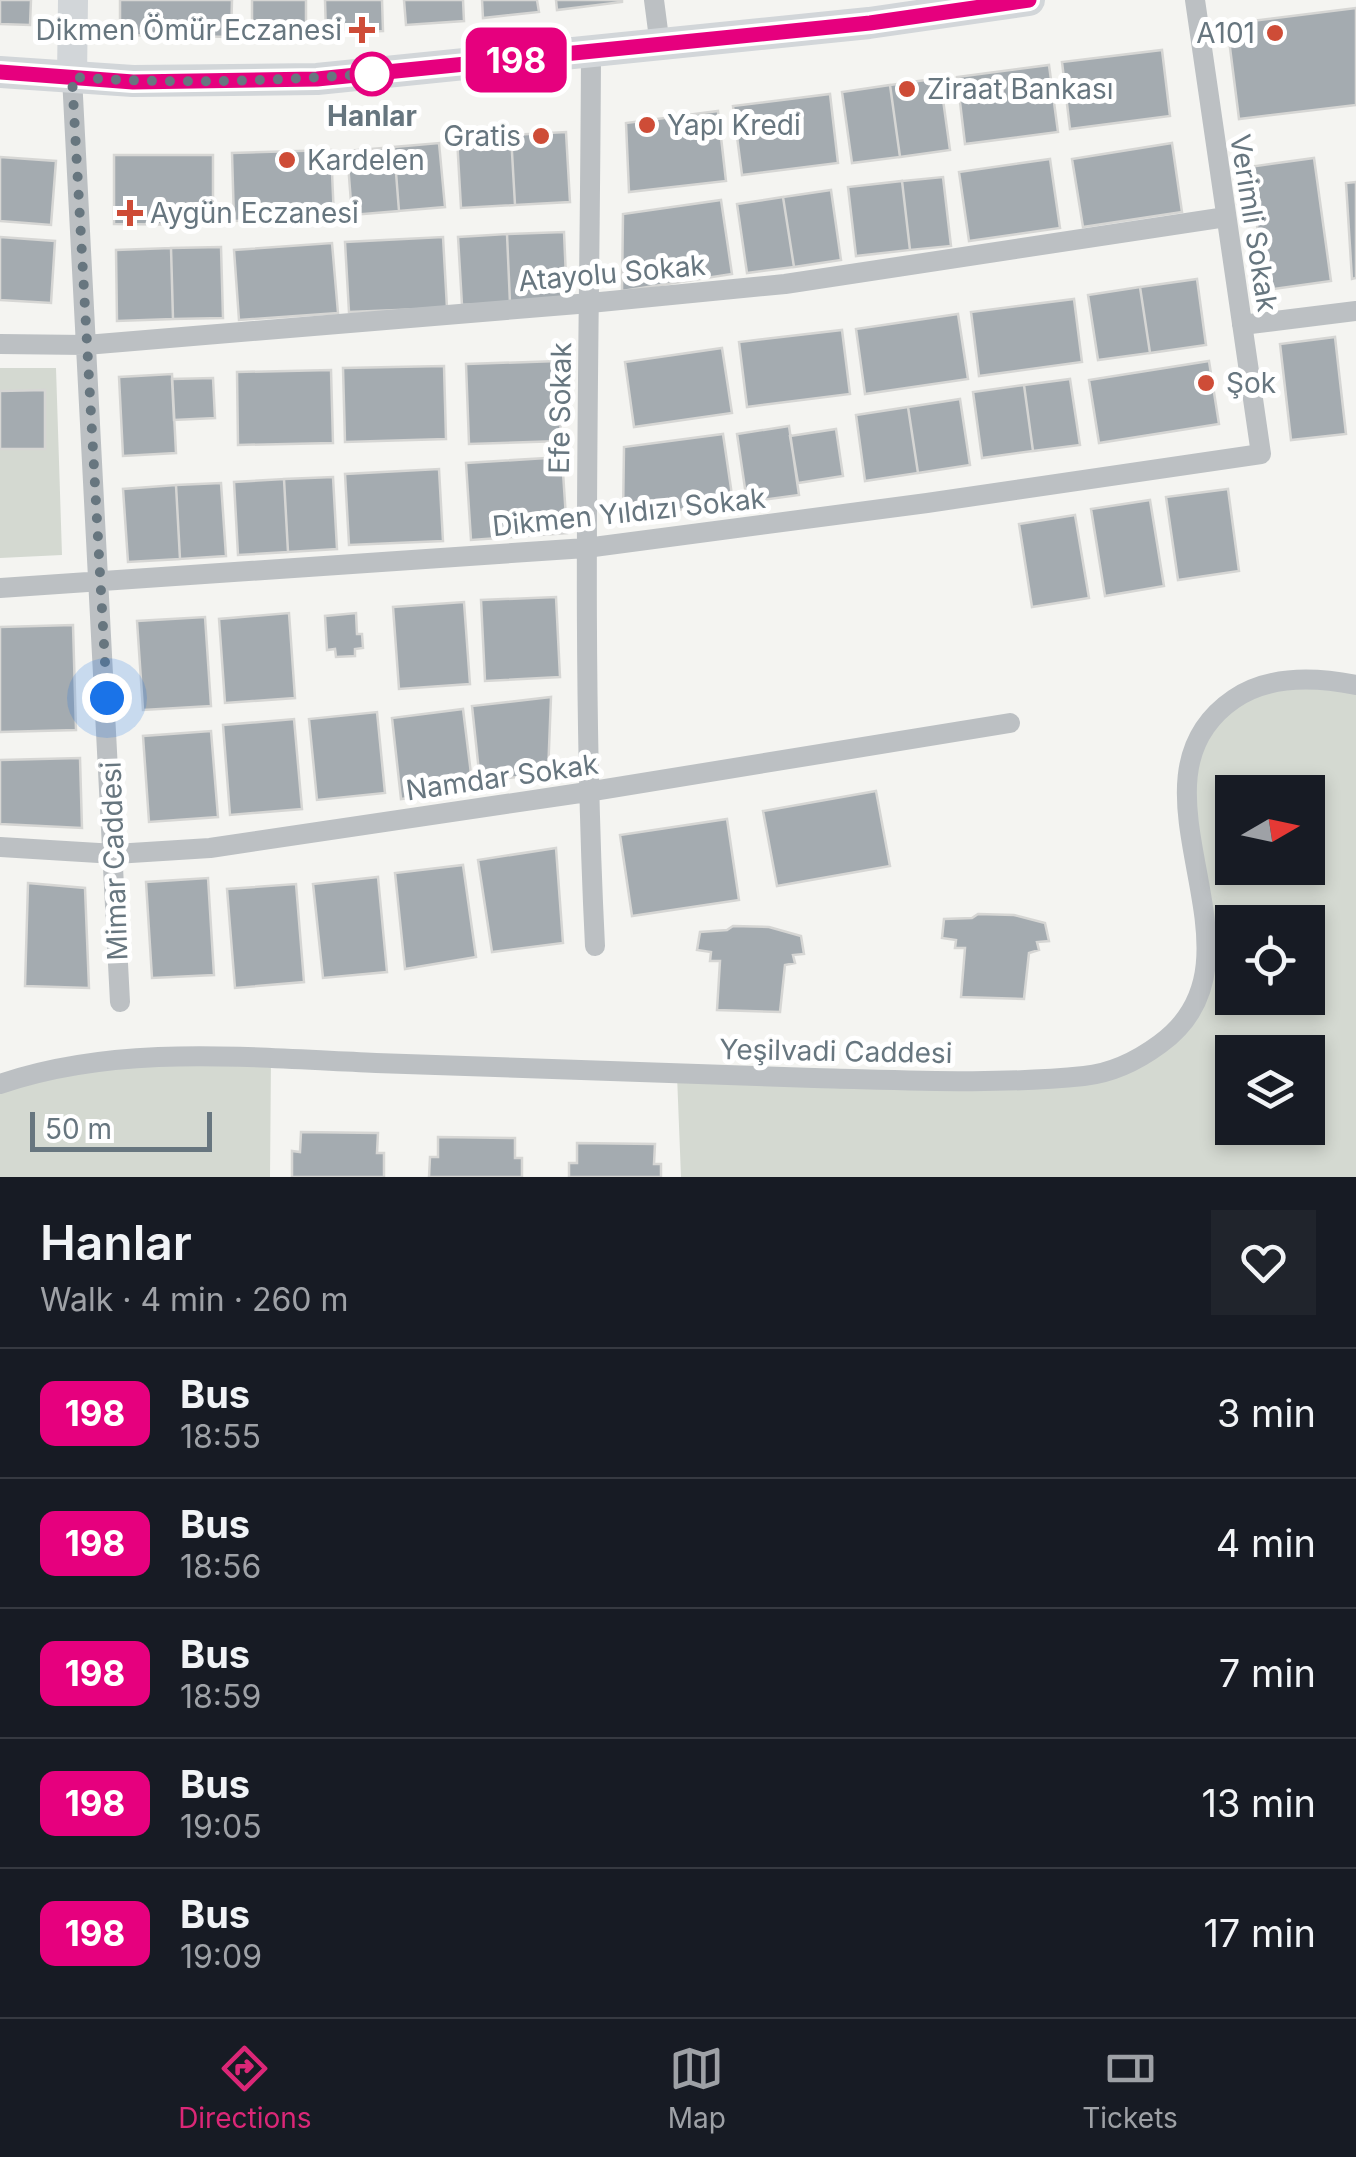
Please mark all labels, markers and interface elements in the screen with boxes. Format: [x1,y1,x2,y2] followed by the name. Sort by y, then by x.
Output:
[35,13,342,47] place label: Dikmen Ömür Eczanesi
[1196,16,1255,50] place label: A101
[351,19,373,41] marker: Dikmen Ömür Eczanesi
[1264,22,1286,44] marker: A101
[458,28,574,92] line badge: 198
[486,39,546,81] text: 198
[351,53,393,95] marker: Hanlar
[927,72,1114,106] place label: Ziraat Bankası
[896,78,918,100] marker: Ziraat Bankası
[327,99,417,133] place label: Hanlar
[667,108,801,142] place label: Yapı Kredi
[636,114,658,136] marker: Yapı Kredi
[443,119,521,153] place label: Gratis
[530,125,552,147] marker: Gratis
[1223,132,1285,314] street label: Verimli Sokak
[307,143,425,177] place label: Kardelen
[276,149,298,171] marker: Kardelen
[150,196,359,230] place label: Aygün Eczanesi
[119,202,141,224] marker: Aygün Eczanesi
[517,248,707,298] street label: Atayolu Sokak
[542,342,578,474] street label: Efe Sokak
[1226,366,1276,400] place label: Şok
[1195,372,1217,394] marker: Şok
[491,481,767,543] street label: Dikmen Yıldızı Sokak
[82,673,132,723] your location
[404,747,600,807] street label: Namdar Sokak
[94,761,134,961] street label: Mimar Caddesi
[1215,775,1325,885] north arrow
[1215,775,1325,1145] map controls
[1215,905,1325,1015] button: locate
[719,1032,953,1070] street label: Yeşilvadi Caddesi
[1215,1035,1325,1145] button: layers
[30,1107,212,1152] scale bar
[45,1112,112,1146] text: 50 m
[1211,1210,1316,1315] button: heart
[40,1213,192,1272] text: Hanlar
[40,1280,349,1319] text: Walk · 4 min · 260 m
[180,1371,250,1417] text: Bus
[1217,1390,1316,1436] text: 3 min
[65,1392,125,1434] text: 198
[180,1417,261,1456] text: 18:55
[180,1501,250,1547] text: Bus
[1216,1520,1316,1566] text: 4 min
[65,1522,125,1564] text: 198
[180,1547,261,1586] text: 18:56
[180,1631,250,1677] text: Bus
[1219,1650,1316,1696] text: 7 min
[65,1652,125,1694] text: 198
[180,1677,261,1716] text: 18:59
[180,1761,250,1807] text: Bus
[1201,1780,1316,1826] text: 13 min
[65,1782,125,1824] text: 198
[180,1807,262,1846] text: 19:05
[180,1891,250,1937] text: Bus
[1203,1910,1316,1956] text: 17 min
[65,1912,125,1954] text: 198
[180,1937,262,1976] text: 19:09
[178,2041,312,2135] tab: Directions
[668,2041,726,2135] tab: Map
[1082,2041,1178,2135] tab: Tickets

